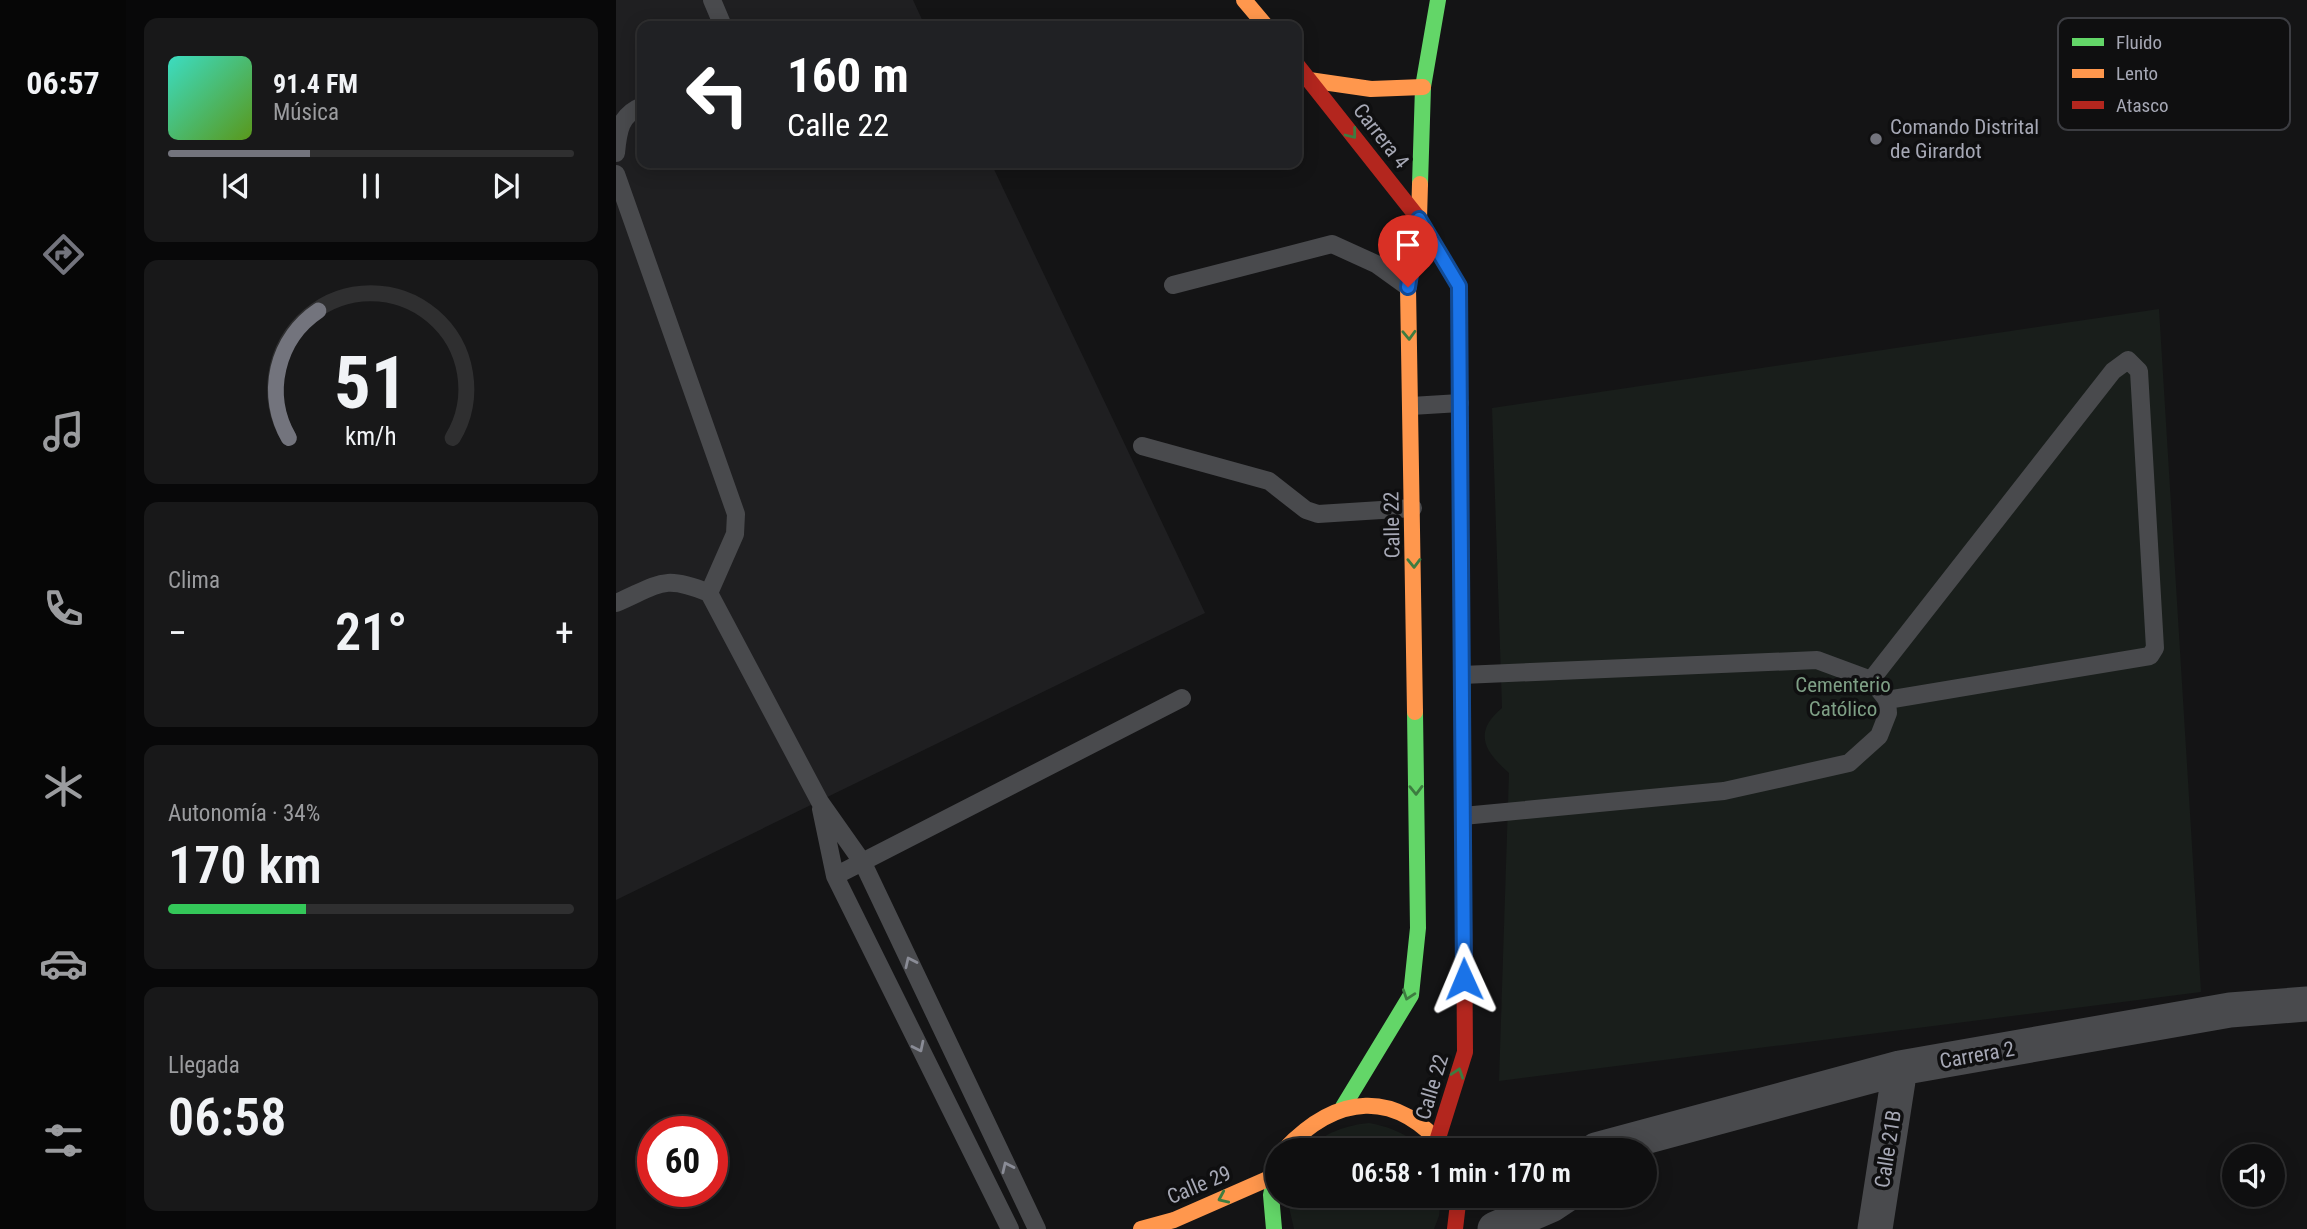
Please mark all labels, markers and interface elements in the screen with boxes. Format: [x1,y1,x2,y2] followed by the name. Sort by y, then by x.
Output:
[2058,18,2290,130] legend
[2116,31,2162,54] text: Fluido
[787,47,909,104] text: 160 m
[672,49,763,140] icon: left
[2116,62,2158,85] text: Lento
[26,64,100,102] text: 06:57
[273,69,358,99] text: 91.4 FM
[2116,94,2169,117] text: Atasco
[273,99,339,126] text: Música
[1348,99,1414,173] street label: Carrera 4
[787,106,889,144] text: Calle 22
[1890,115,2039,163] place label: Comando Distrital de Girardot
[1343,126,1356,138] one-way arrow
[1868,131,1884,147] marker: Comando Distrital de Girardot
[217,167,255,205] icon: previous
[352,167,390,205] icon: pause
[487,167,525,205] icon: next
[1378,215,1438,287] pin
[1389,226,1427,264] icon: arrive
[39,230,88,279] icon: directions
[1401,330,1417,341] one-way arrow
[334,341,408,427] text: 51
[39,407,88,456] icon: music
[345,422,397,451] text: km/h
[1379,491,1405,559] street label: Calle 22
[1406,558,1422,568] one-way arrow
[168,567,220,594] text: Clima
[39,584,88,633] icon: phone
[335,602,407,663] text: 21°
[168,611,187,655] text: −
[555,611,574,655] text: +
[1795,673,1891,721] park label: Cementerio Católico
[39,762,88,811] icon: climate
[1408,785,1424,796] one-way arrow
[168,800,320,827] text: Autonomía · 34%
[168,835,322,896] text: 170 km
[39,939,88,988] icon: car
[1427,942,1501,1016] position arrow
[904,957,918,969] one-way arrow
[1402,988,1416,1000] one-way arrow
[1938,1037,2016,1073] street label: Carrera 2
[911,1040,925,1052] one-way arrow
[1411,1051,1453,1123] street label: Calle 22
[168,1052,240,1079] text: Llegada
[1450,1067,1465,1079] one-way arrow
[168,1087,286,1148] text: 06:58
[1870,1108,1906,1190] street label: Calle 21B
[39,1116,88,1165] icon: filters
[637,1116,728,1207] speed limit sign: 60
[2222,1144,2285,1207] map controls
[2222,1144,2285,1207] button: sound
[1351,1158,1571,1188] text: 06:58 · 1 min · 170 m
[1163,1161,1235,1209] street label: Calle 29
[1002,1162,1016,1174] one-way arrow
[1218,1190,1230,1204] one-way arrow

